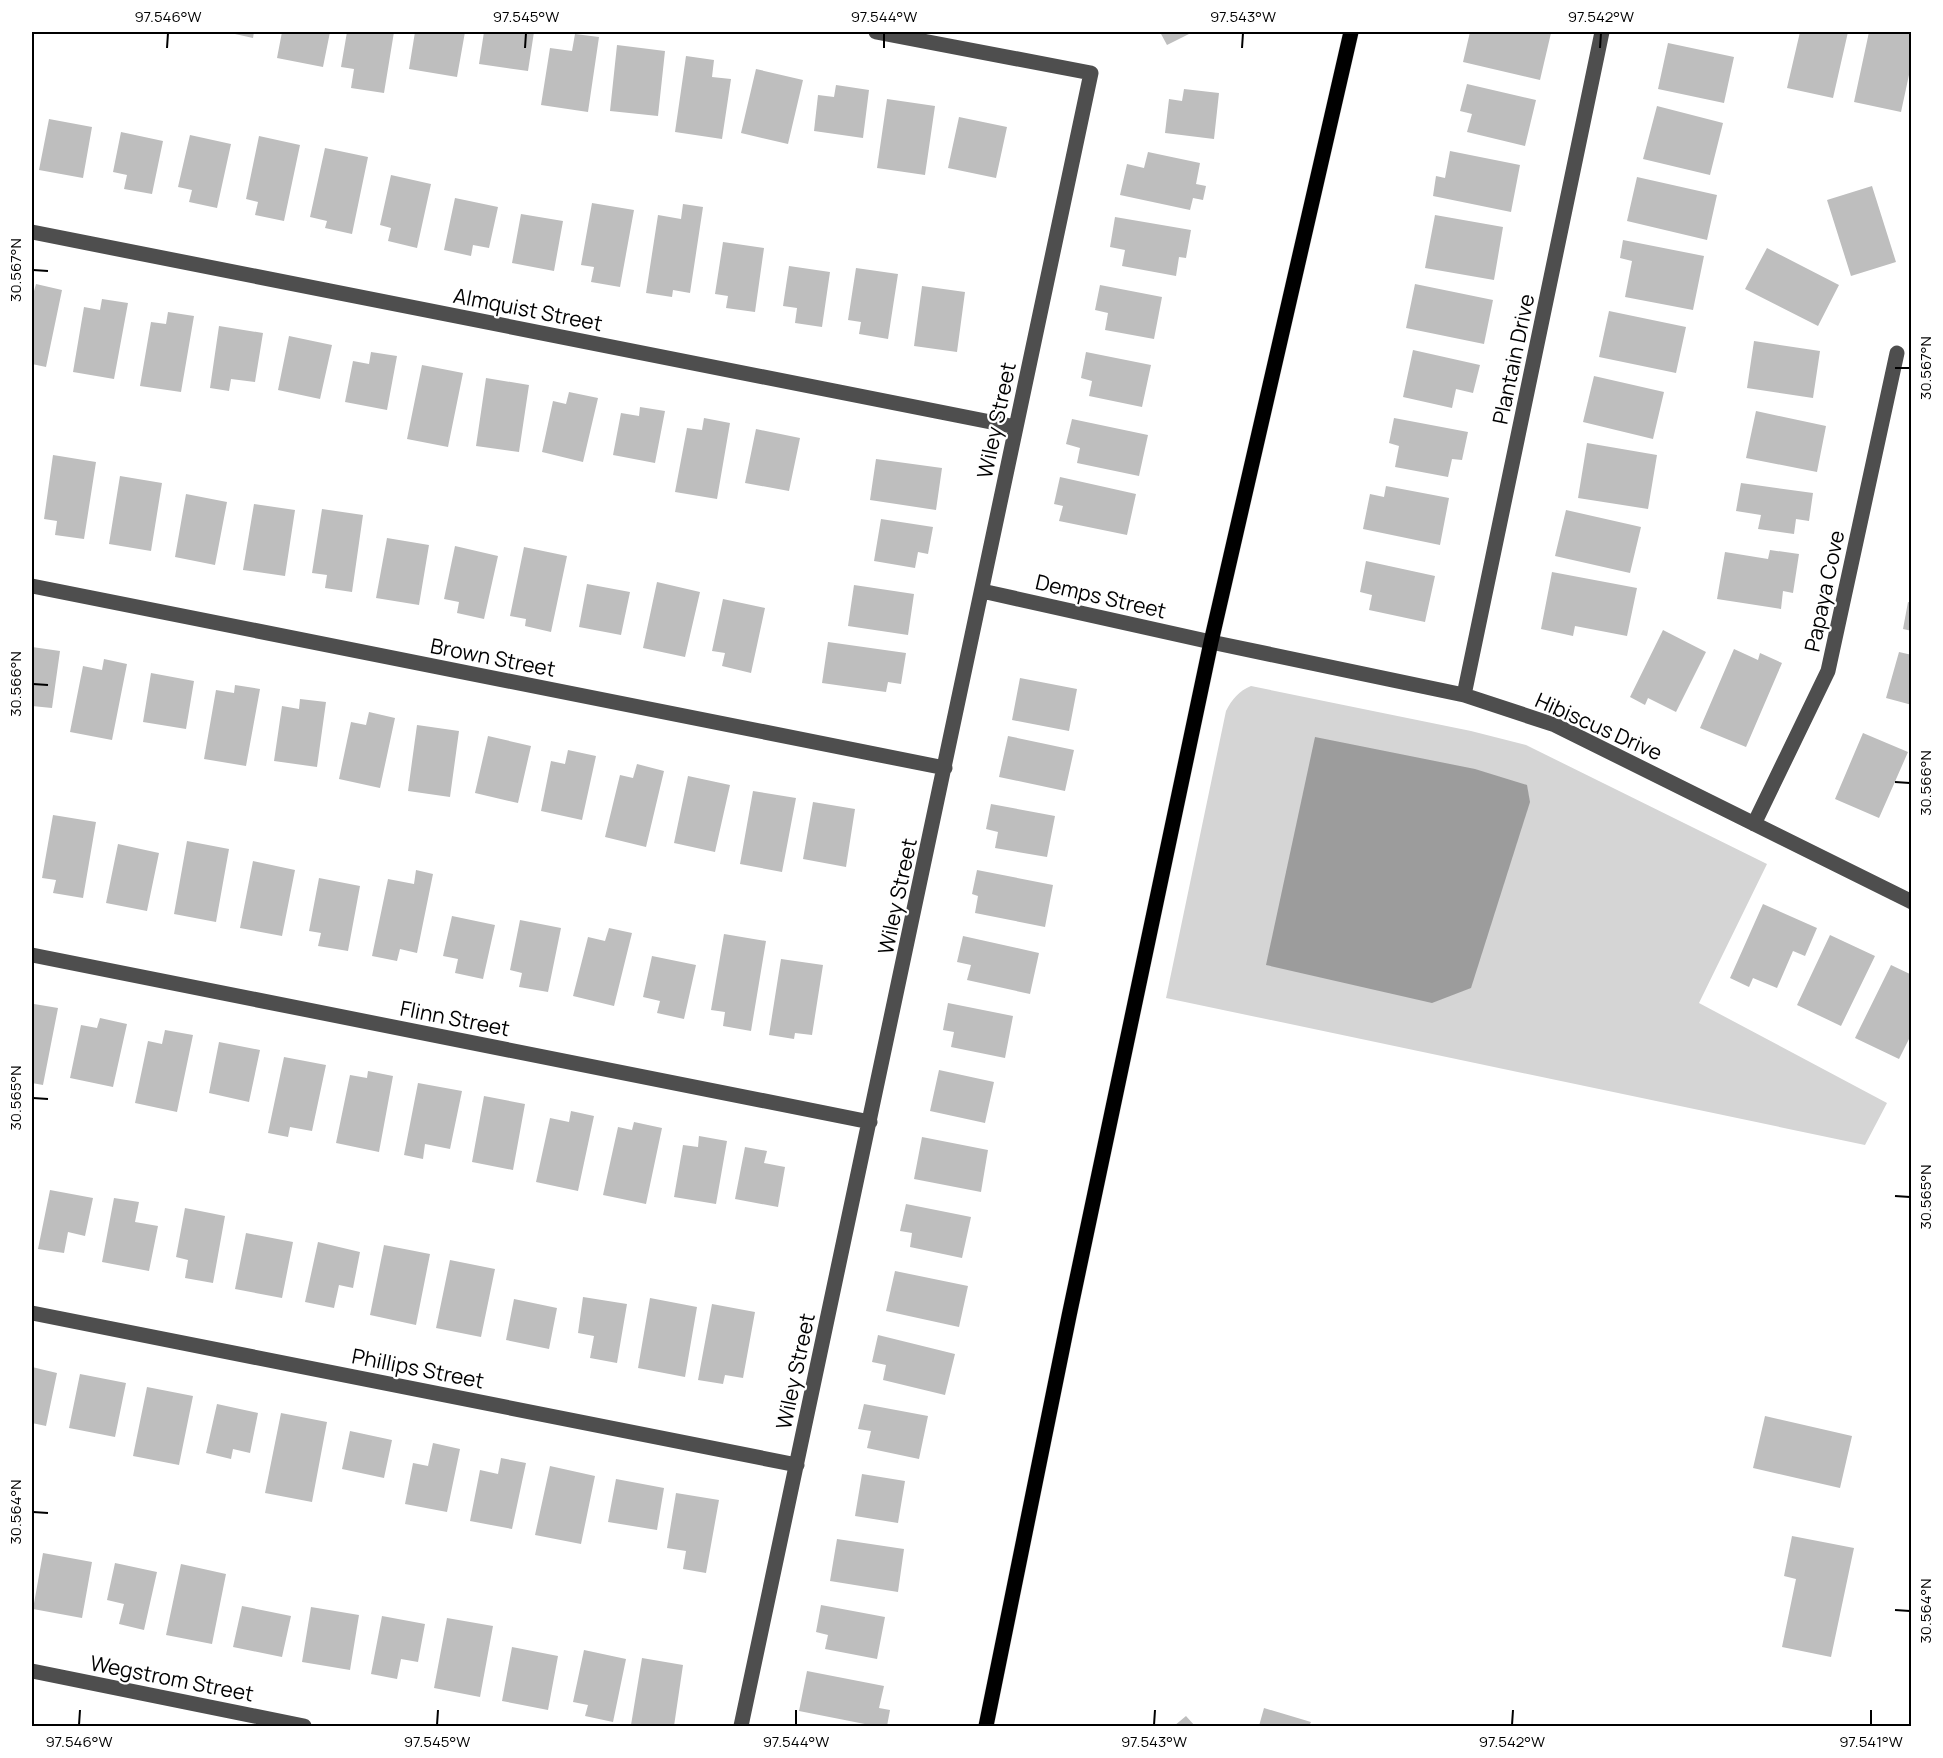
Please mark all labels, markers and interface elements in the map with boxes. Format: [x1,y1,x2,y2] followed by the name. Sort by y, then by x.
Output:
[134,6,202,27] text: 97.546°W
[493,6,559,27] text: 97.545°W
[851,6,917,27] text: 97.544°W
[1210,6,1276,27] text: 97.543°W
[1568,6,1634,27] text: 97.542°W
[5,238,26,302] text: 30.567°N
[451,281,605,337] street label: Almquist Street
[1486,291,1540,427] street label: Plantain Drive
[1915,336,1936,400] text: 30.567°N
[970,359,1022,481] street label: Wiley Street
[1797,528,1851,654] street label: Papaya Cove
[1033,567,1169,625] street label: Demps Street
[428,631,558,683] street label: Brown Street
[5,651,26,717] text: 30.566°N
[1531,686,1667,766] street label: Hibiscus Drive
[1915,750,1936,816] text: 30.566°N
[871,835,923,957] street label: Wiley Street
[398,994,512,1042] street label: Flinn Street
[5,1066,26,1130] text: 30.565°N
[1915,1165,1936,1229] text: 30.565°N
[769,1310,821,1432] street label: Wiley Street
[350,1341,486,1395] street label: Phillips Street
[5,1479,26,1545] text: 30.564°N
[1915,1578,1936,1644] text: 30.564°N
[88,1648,256,1708] street label: Wegstrom Street
[45,1731,113,1752] text: 97.546°W
[404,1731,470,1752] text: 97.545°W
[763,1731,829,1752] text: 97.544°W
[1121,1731,1187,1752] text: 97.543°W
[1479,1731,1545,1752] text: 97.542°W
[1839,1731,1903,1752] text: 97.541°W

